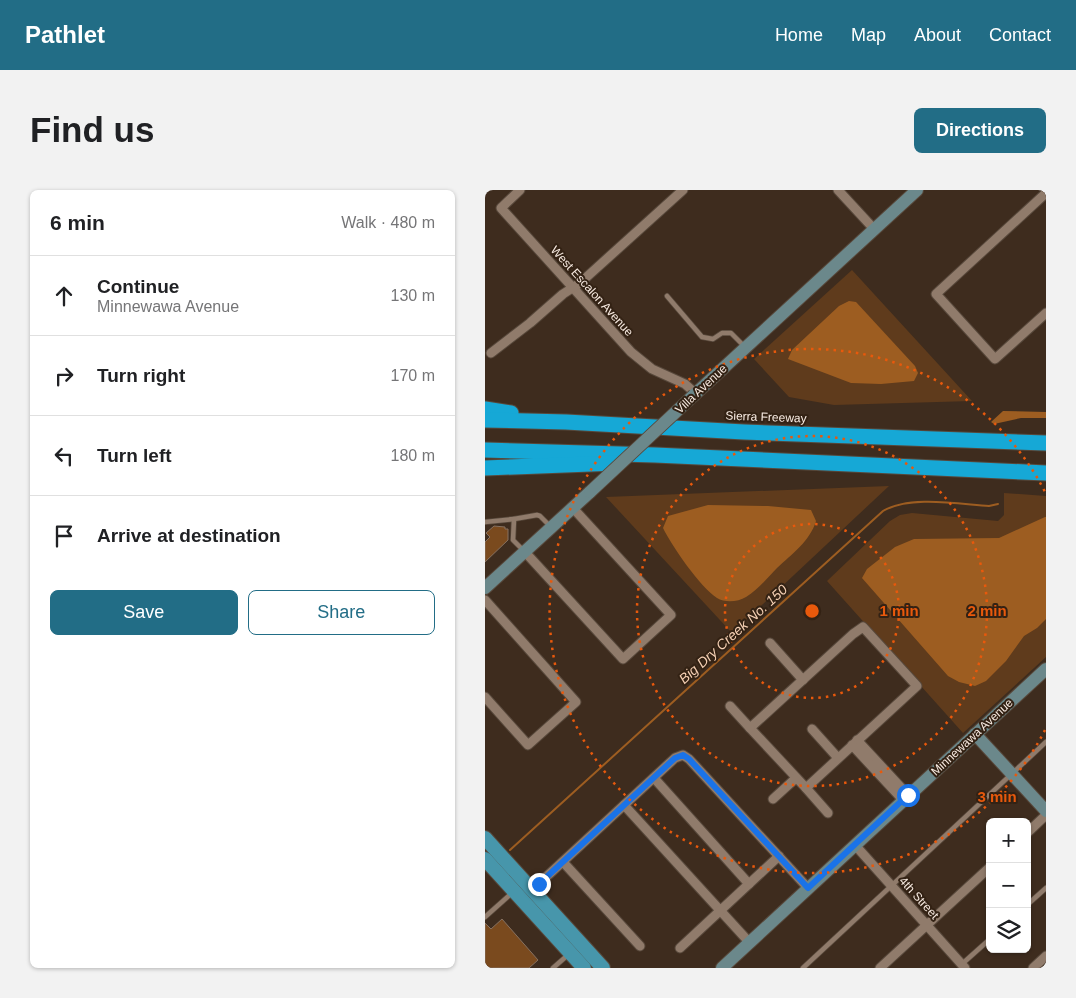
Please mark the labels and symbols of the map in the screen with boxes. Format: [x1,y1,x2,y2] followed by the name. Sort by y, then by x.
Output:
[548,243,636,339] street label: West Escalon Avenue
[672,361,730,416] street label: Villa Avenue
[725,409,807,425] street label: Sierra Freeway
[676,581,791,687] water label: Big Dry Creek No. 150
[803,602,821,620] centre of rings
[879,602,919,619] text: 1 min
[967,602,1007,619] text: 2 min
[928,695,1016,778] street label: Minnewawa Avenue
[897,784,920,807] route start
[977,788,1017,805] text: 3 min
[528,873,551,896] route end
[896,874,942,923] street label: 4th Street

